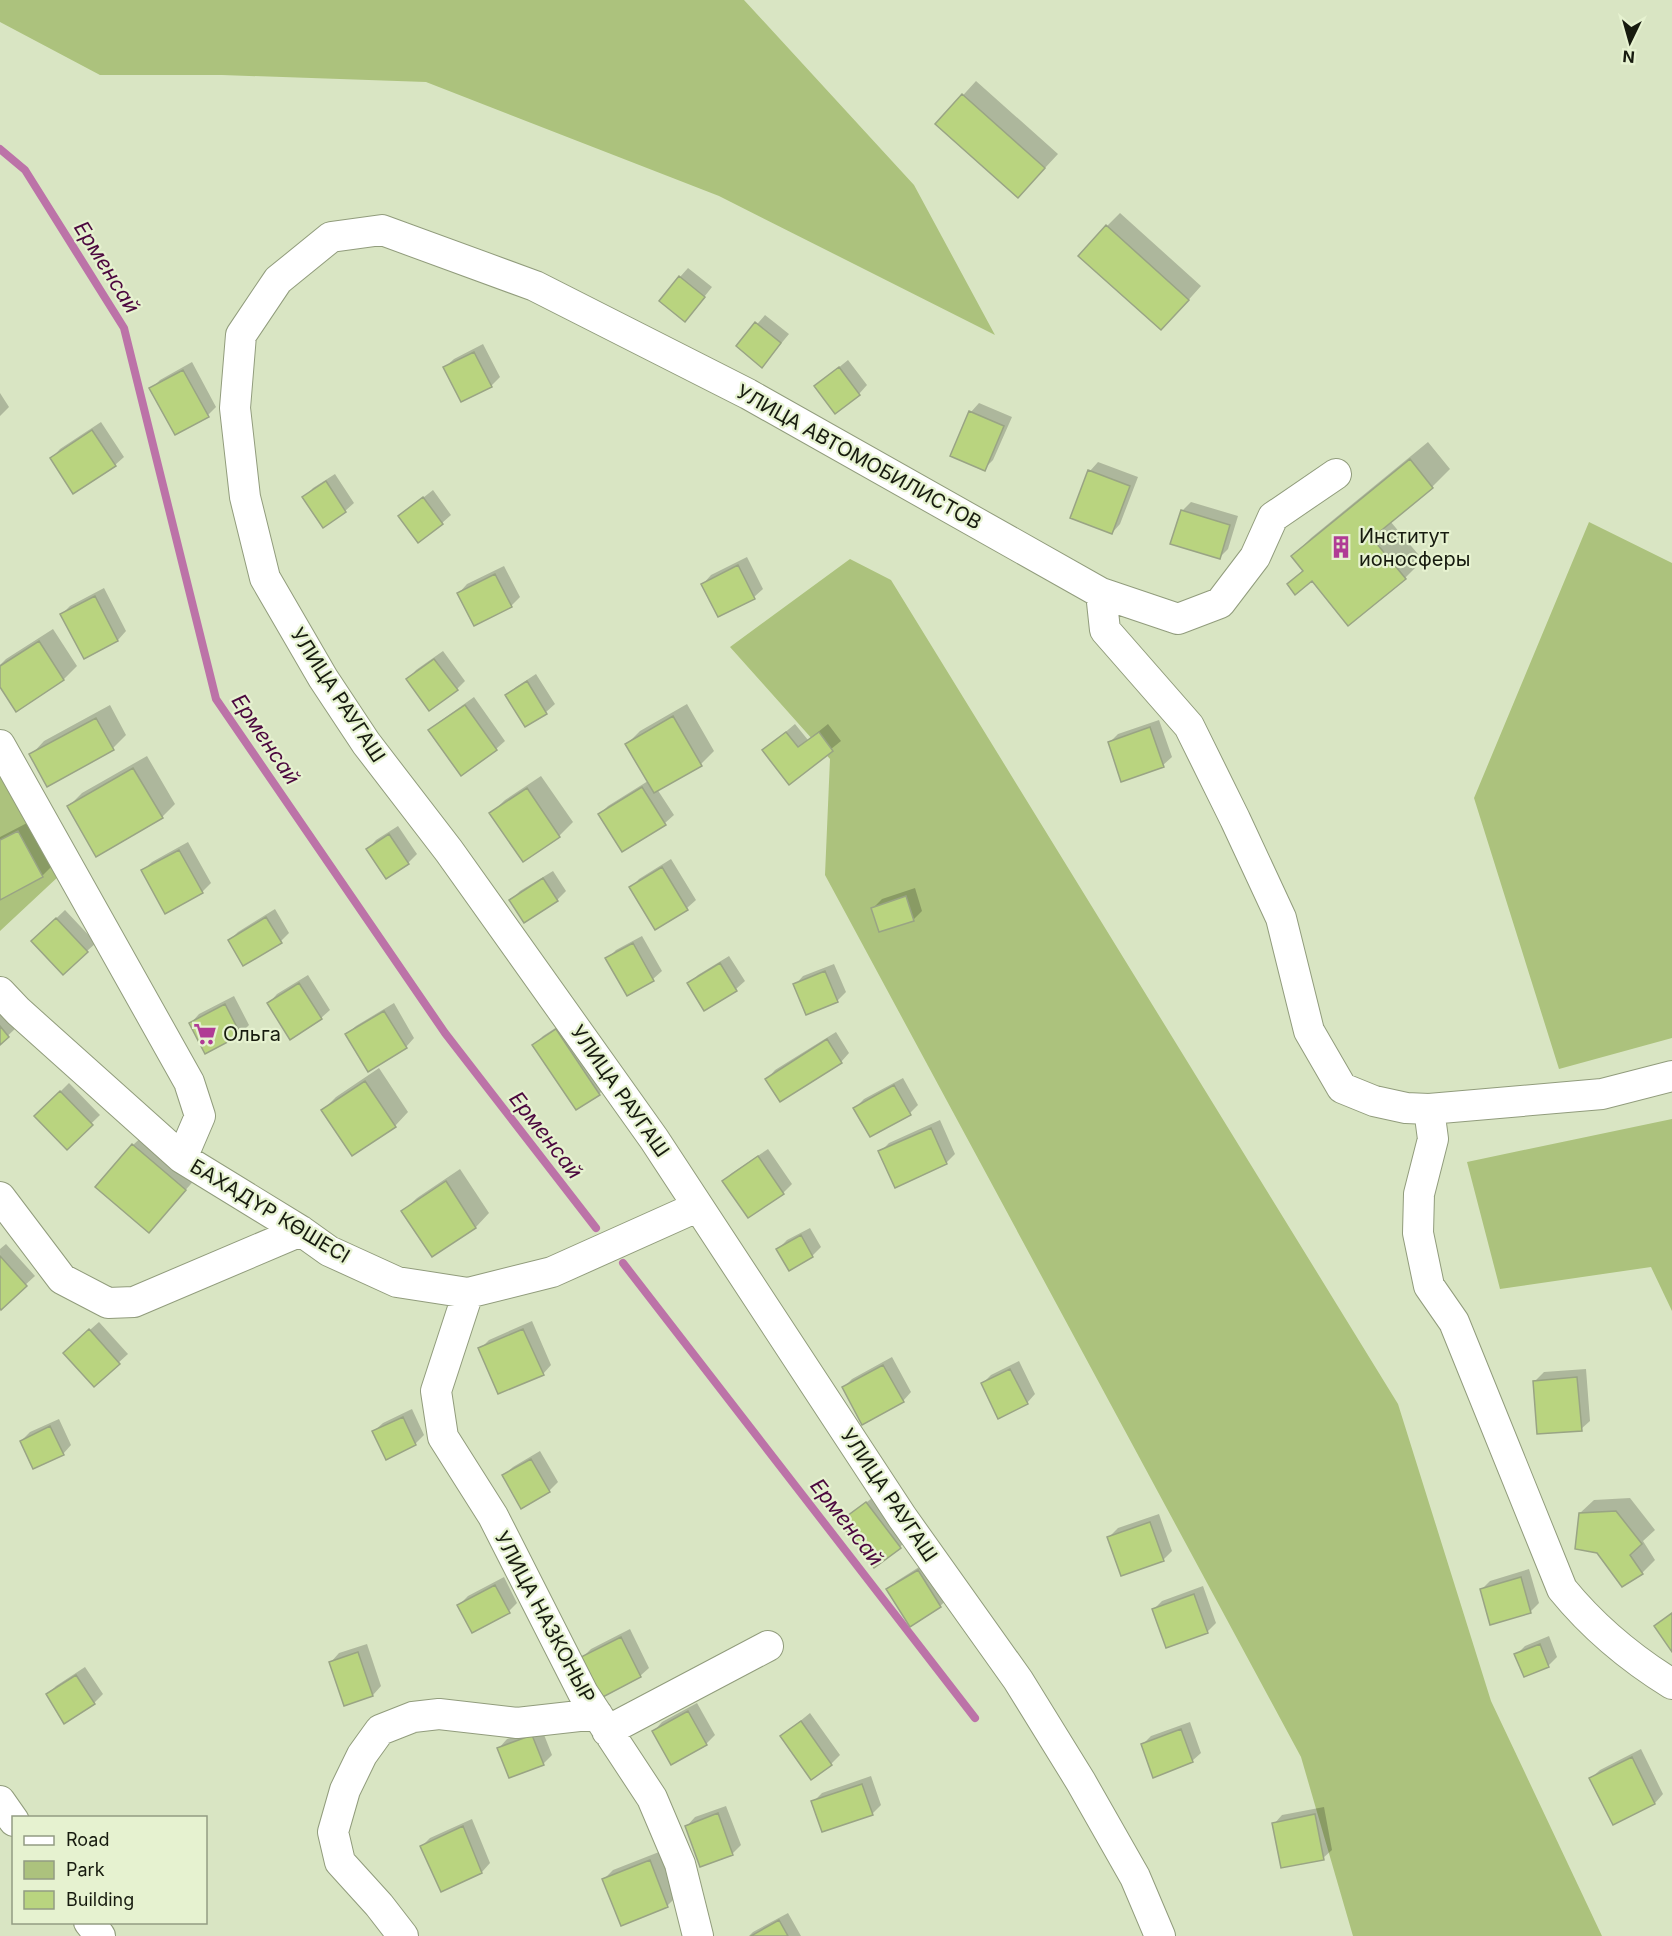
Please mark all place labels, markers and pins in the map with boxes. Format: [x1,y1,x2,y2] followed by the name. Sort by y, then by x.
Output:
[1359,524,1471,571] place label: Институт ионосферы
[1328,534,1354,560] building icon: Институт ионосферы
[192,1021,218,1047] supermarket icon: Ольга
[223,1022,281,1046] place label: Ольга

